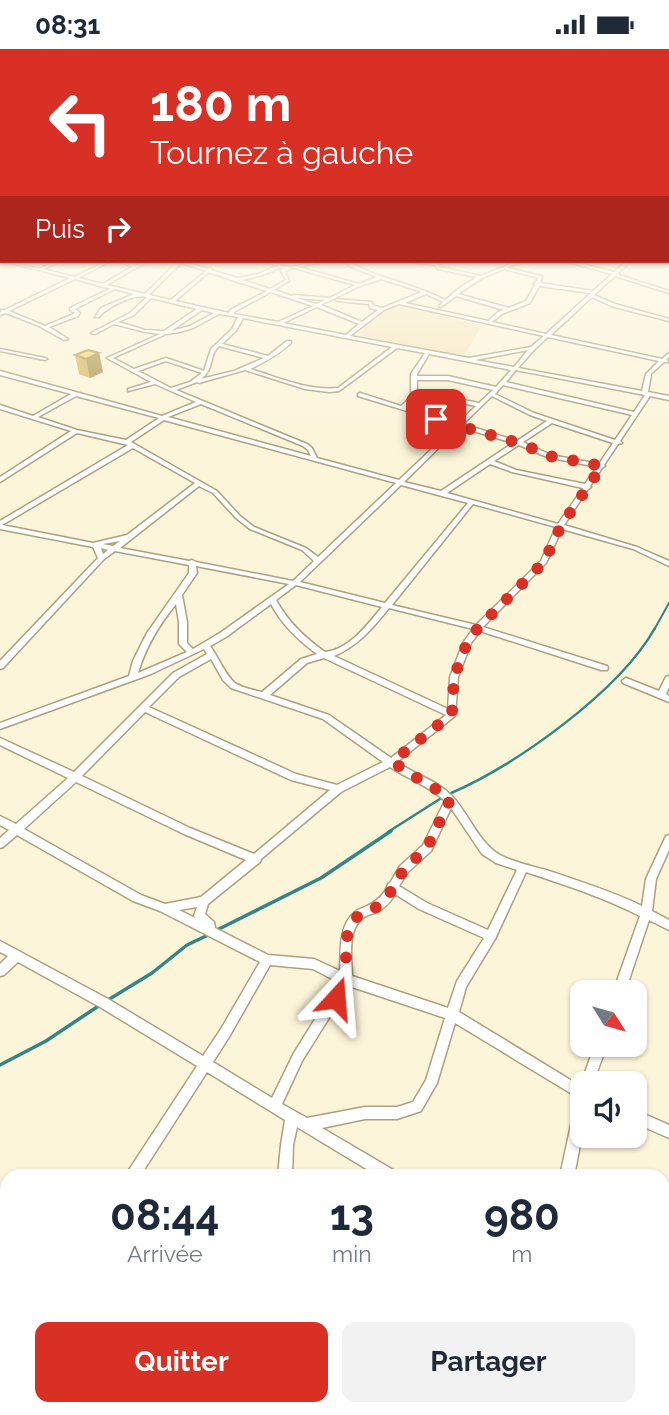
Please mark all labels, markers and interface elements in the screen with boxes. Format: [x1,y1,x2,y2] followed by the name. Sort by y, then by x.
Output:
[35,10,100,40] text: 08:31
[150,75,291,132] text: 180 m
[35,77,126,168] icon: left
[150,134,413,171] text: Tournez à gauche
[99,210,137,248] icon: right
[35,214,85,244] text: Puis
[406,389,466,449] pin
[417,400,455,438] icon: arrive
[299,961,373,1035] position arrow
[570,980,648,1057] north arrow
[570,980,647,1148] map controls
[570,1071,647,1148] button: sound
[110,1191,220,1240] text: 08:44
[330,1191,374,1240] text: 13
[484,1191,560,1240] text: 980
[127,1240,203,1267] text: Arrivée
[332,1240,372,1267] text: min
[511,1240,532,1267] text: m
[35,1322,328,1402] button: Quitter
[342,1322,635,1402] button: Partager

